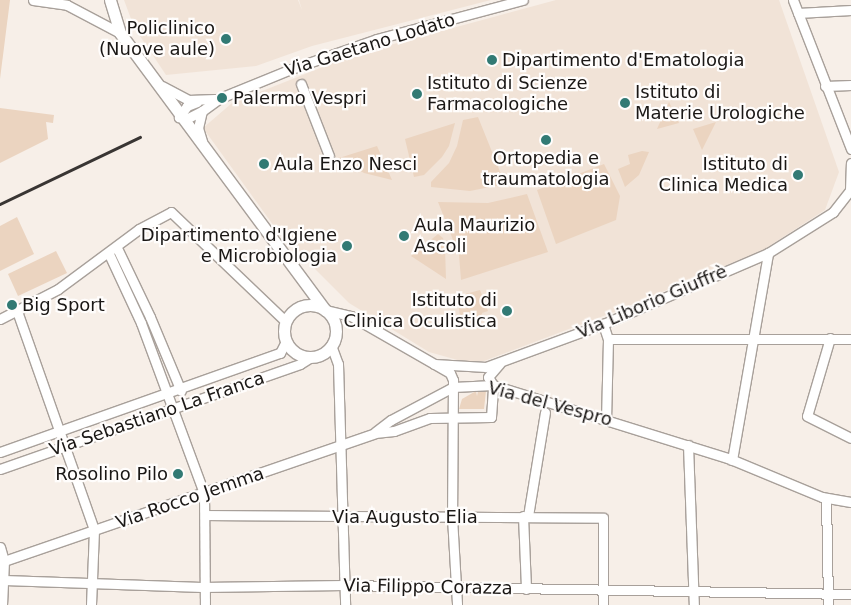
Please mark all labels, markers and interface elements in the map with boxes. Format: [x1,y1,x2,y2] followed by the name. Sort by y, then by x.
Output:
[282,9,458,81] street label: Via Gaetano Lodato
[99,18,215,60] place label: Policlinico (Nuove aule)
[219,32,233,46] marker: Policlinico (Nuove aule)
[502,49,744,71] place label: Dipartimento d'Ematologia
[486,54,498,66] marker: Dipartimento d'Ematologia
[427,73,587,116] place label: Istituto di Scienze Farmacologiche
[635,82,805,125] place label: Istituto di Materie Urologiche
[233,87,367,109] place label: Palermo Vespri
[411,88,423,100] marker: Istituto di Scienze Farmacologiche
[215,91,229,105] marker: Palermo Vespri
[619,97,631,109] marker: Istituto di Materie Urologiche
[540,134,552,146] marker: Ortopedia e traumatologia
[482,148,610,190] place label: Ortopedia e traumatologia
[274,153,417,175] place label: Aula Enzo Nesci
[658,154,788,196] place label: Istituto di Clinica Medica
[258,158,270,170] marker: Aula Enzo Nesci
[792,169,804,181] marker: Istituto di Clinica Medica
[414,215,535,258] place label: Aula Maurizio Ascoli
[141,225,337,268] place label: Dipartimento d'Igiene e Microbiologia
[398,230,410,242] marker: Aula Maurizio Ascoli
[341,240,353,252] marker: Dipartimento d'Igiene e Microbiologia
[574,261,730,343] street label: Via Liborio Giuffrè
[344,290,497,332] place label: Istituto di Clinica Oculistica
[22,294,105,316] place label: Big Sport
[6,299,18,311] marker: Big Sport
[501,305,513,317] marker: Istituto di Clinica Oculistica
[47,367,267,461] street label: Via Sebastiano La Franca
[486,377,614,431] street label: Via del Vespro
[113,462,267,534] street label: Via Rocco Jemma
[55,463,168,485] place label: Rosolino Pilo
[172,468,184,480] marker: Rosolino Pilo
[332,506,478,528] street label: Via Augusto Elia
[343,575,513,599] street label: Via Filippo Corazza

